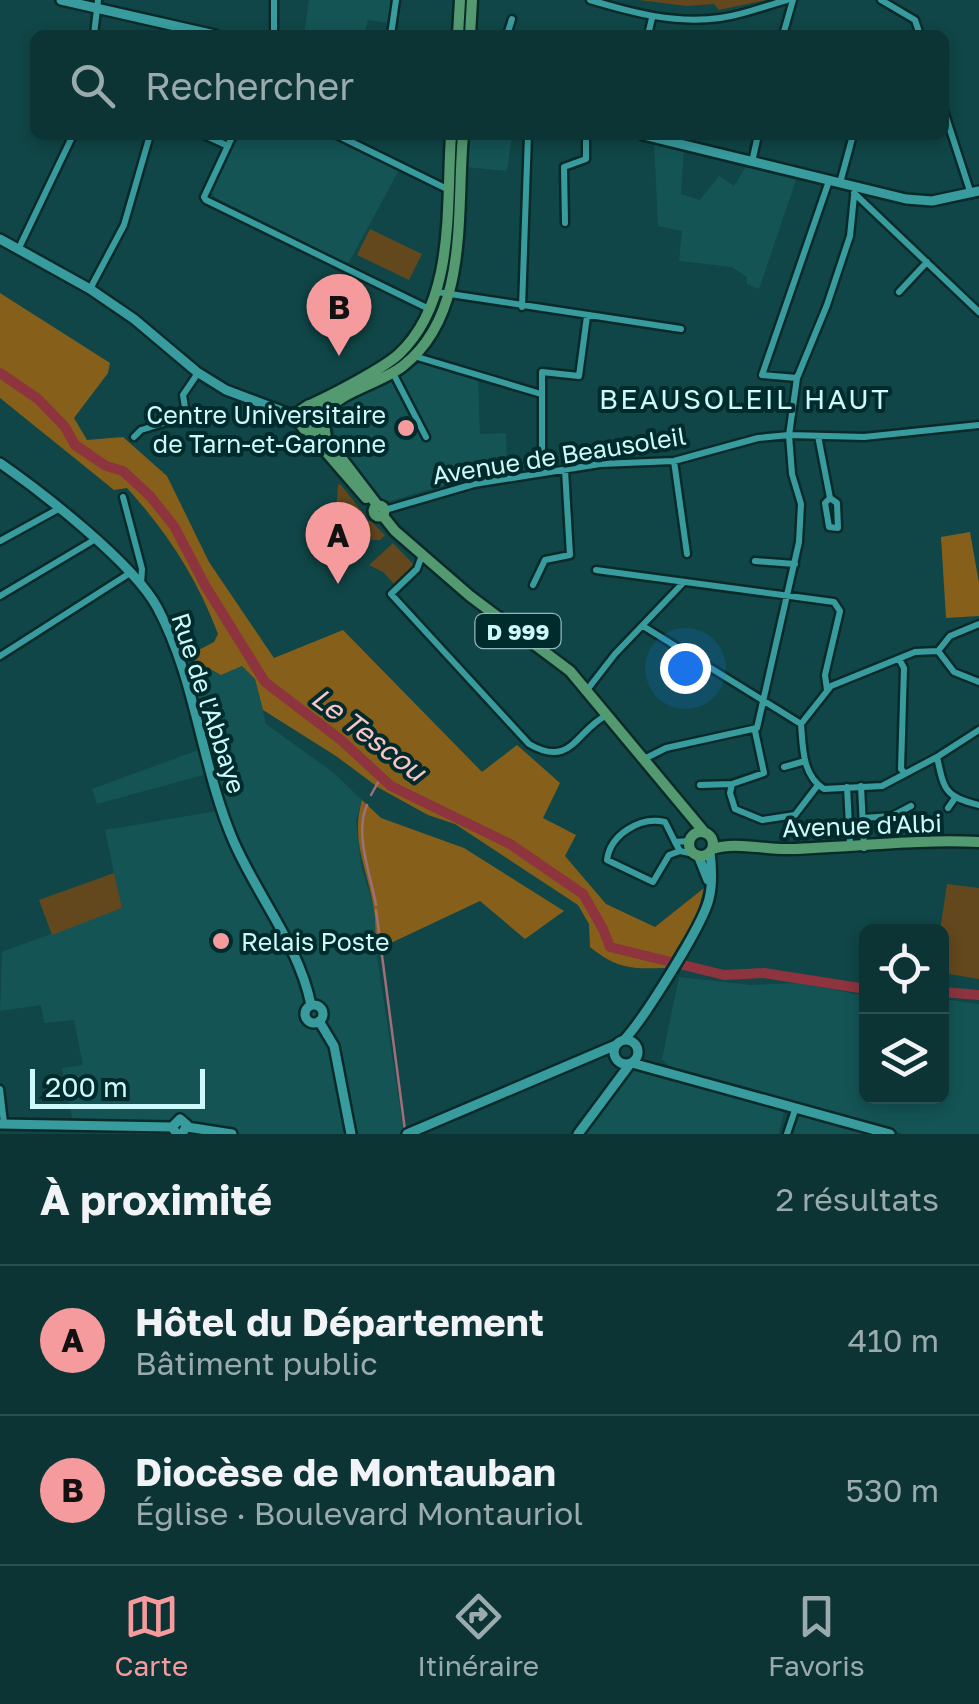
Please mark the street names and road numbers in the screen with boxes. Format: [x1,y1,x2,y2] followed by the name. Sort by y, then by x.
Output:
[430,420,688,490] street label: Avenue de Beausoleil
[165,609,253,797] street label: Rue de l'Abbaye
[476,614,560,648] road number: D 999
[782,807,942,843] street label: Avenue d'Albi

